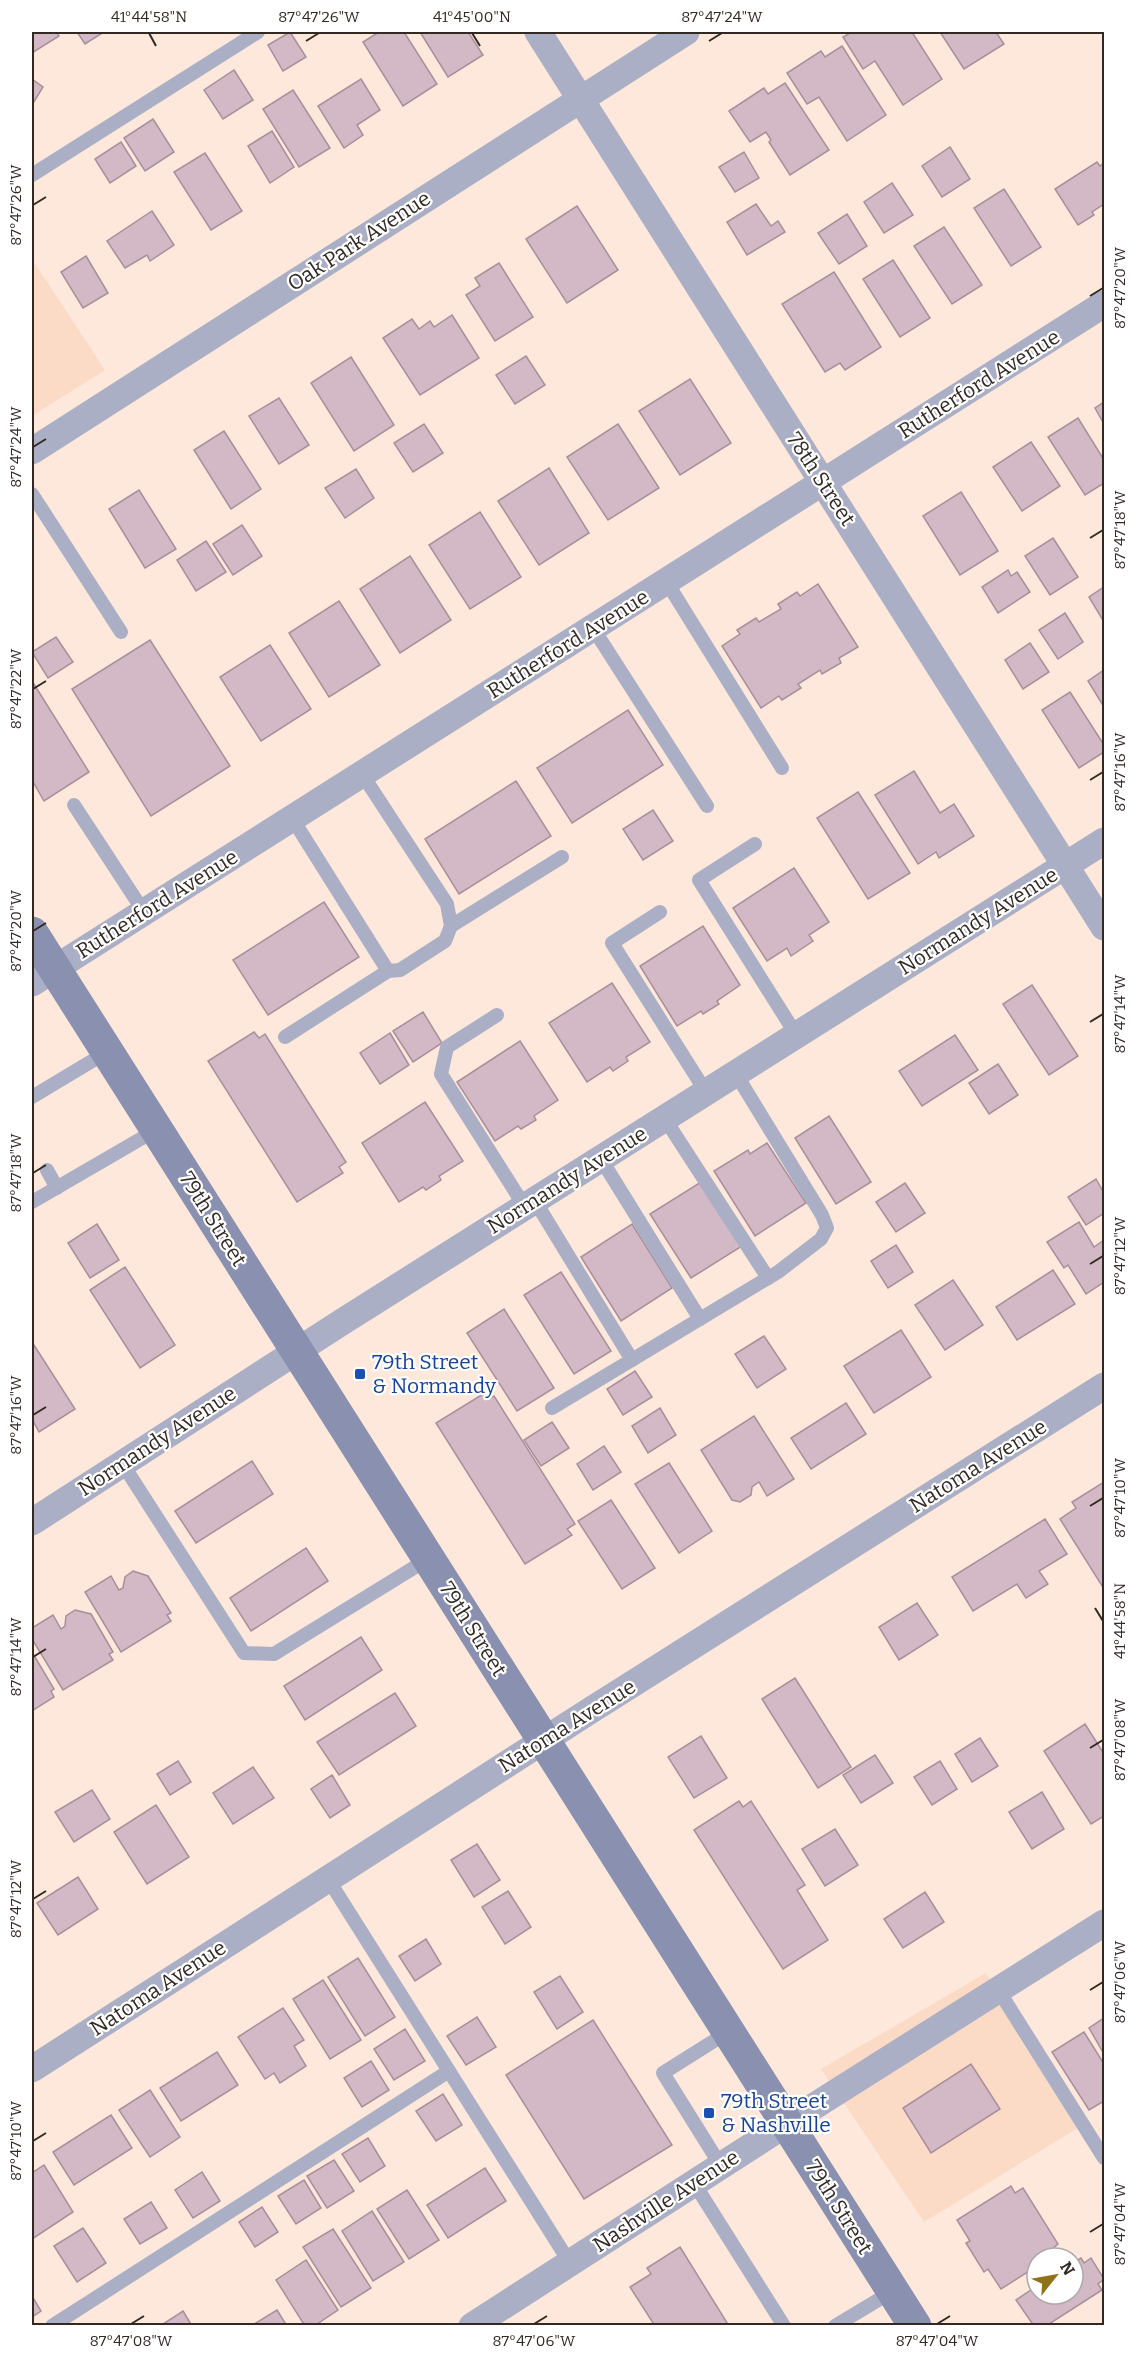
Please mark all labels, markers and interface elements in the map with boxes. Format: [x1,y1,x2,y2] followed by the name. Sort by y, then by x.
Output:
[111,8,187,26] text: 41°44'58"N
[278,8,360,26] text: 87°47'26"W
[433,8,511,26] text: 41°45'00"N
[681,8,763,26] text: 87°47'24"W
[7,164,25,246] text: 87°47'26"W
[283,185,435,297] street label: Oak Park Avenue
[1111,246,1129,329] text: 87°47'20"W
[893,324,1065,444] street label: Rutherford Avenue
[7,406,25,488] text: 87°47'24"W
[781,427,861,531] street label: 78th Street
[1111,490,1129,570] text: 87°47'18"W
[482,584,654,704] street label: Rutherford Avenue
[7,648,25,729] text: 87°47'22"W
[1111,732,1129,812] text: 87°47'16"W
[71,844,243,964] street label: Rutherford Avenue
[893,861,1063,981] street label: Normandy Avenue
[7,889,25,972] text: 87°47'20"W
[1111,974,1129,1054] text: 87°47'14"W
[482,1120,652,1240] street label: Normandy Avenue
[7,1133,25,1213] text: 87°47'18"W
[174,1167,252,1271] street label: 79th Street
[1111,1216,1129,1295] text: 87°47'12"W
[372,1349,497,1399] place label: 79th Street & Normandy
[353,1367,367,1381] marker: 79th Street & Normandy
[7,1375,25,1455] text: 87°47'16"W
[73,1380,241,1502] street label: Normandy Avenue
[905,1413,1051,1519] street label: Natoma Avenue
[1111,1457,1129,1538] text: 87°47'10"W
[434,1577,512,1681] street label: 79th Street
[1111,1583,1129,1659] text: 41°44'58"N
[7,1617,25,1697] text: 87°47'14"W
[494,1673,640,1779] street label: Natoma Avenue
[1111,1698,1129,1781] text: 87°47'08"W
[7,1859,25,1938] text: 87°47'12"W
[85,1934,231,2042] street label: Natoma Avenue
[1111,1940,1129,2023] text: 87°47'06"W
[721,2088,831,2138] place label: 79th Street & Nashville
[7,2100,25,2181] text: 87°47'10"W
[702,2106,716,2120] marker: 79th Street & Nashville
[588,2144,744,2258] street label: Nashville Avenue
[800,2155,878,2259] street label: 79th Street
[1111,2182,1129,2265] text: 87°47'04"W
[1025,2246,1085,2306] north arrow
[1056,2258,1079,2279] text: N
[90,2332,173,2350] text: 87°47'08"W
[493,2332,576,2350] text: 87°47'06"W
[896,2332,979,2350] text: 87°47'04"W

